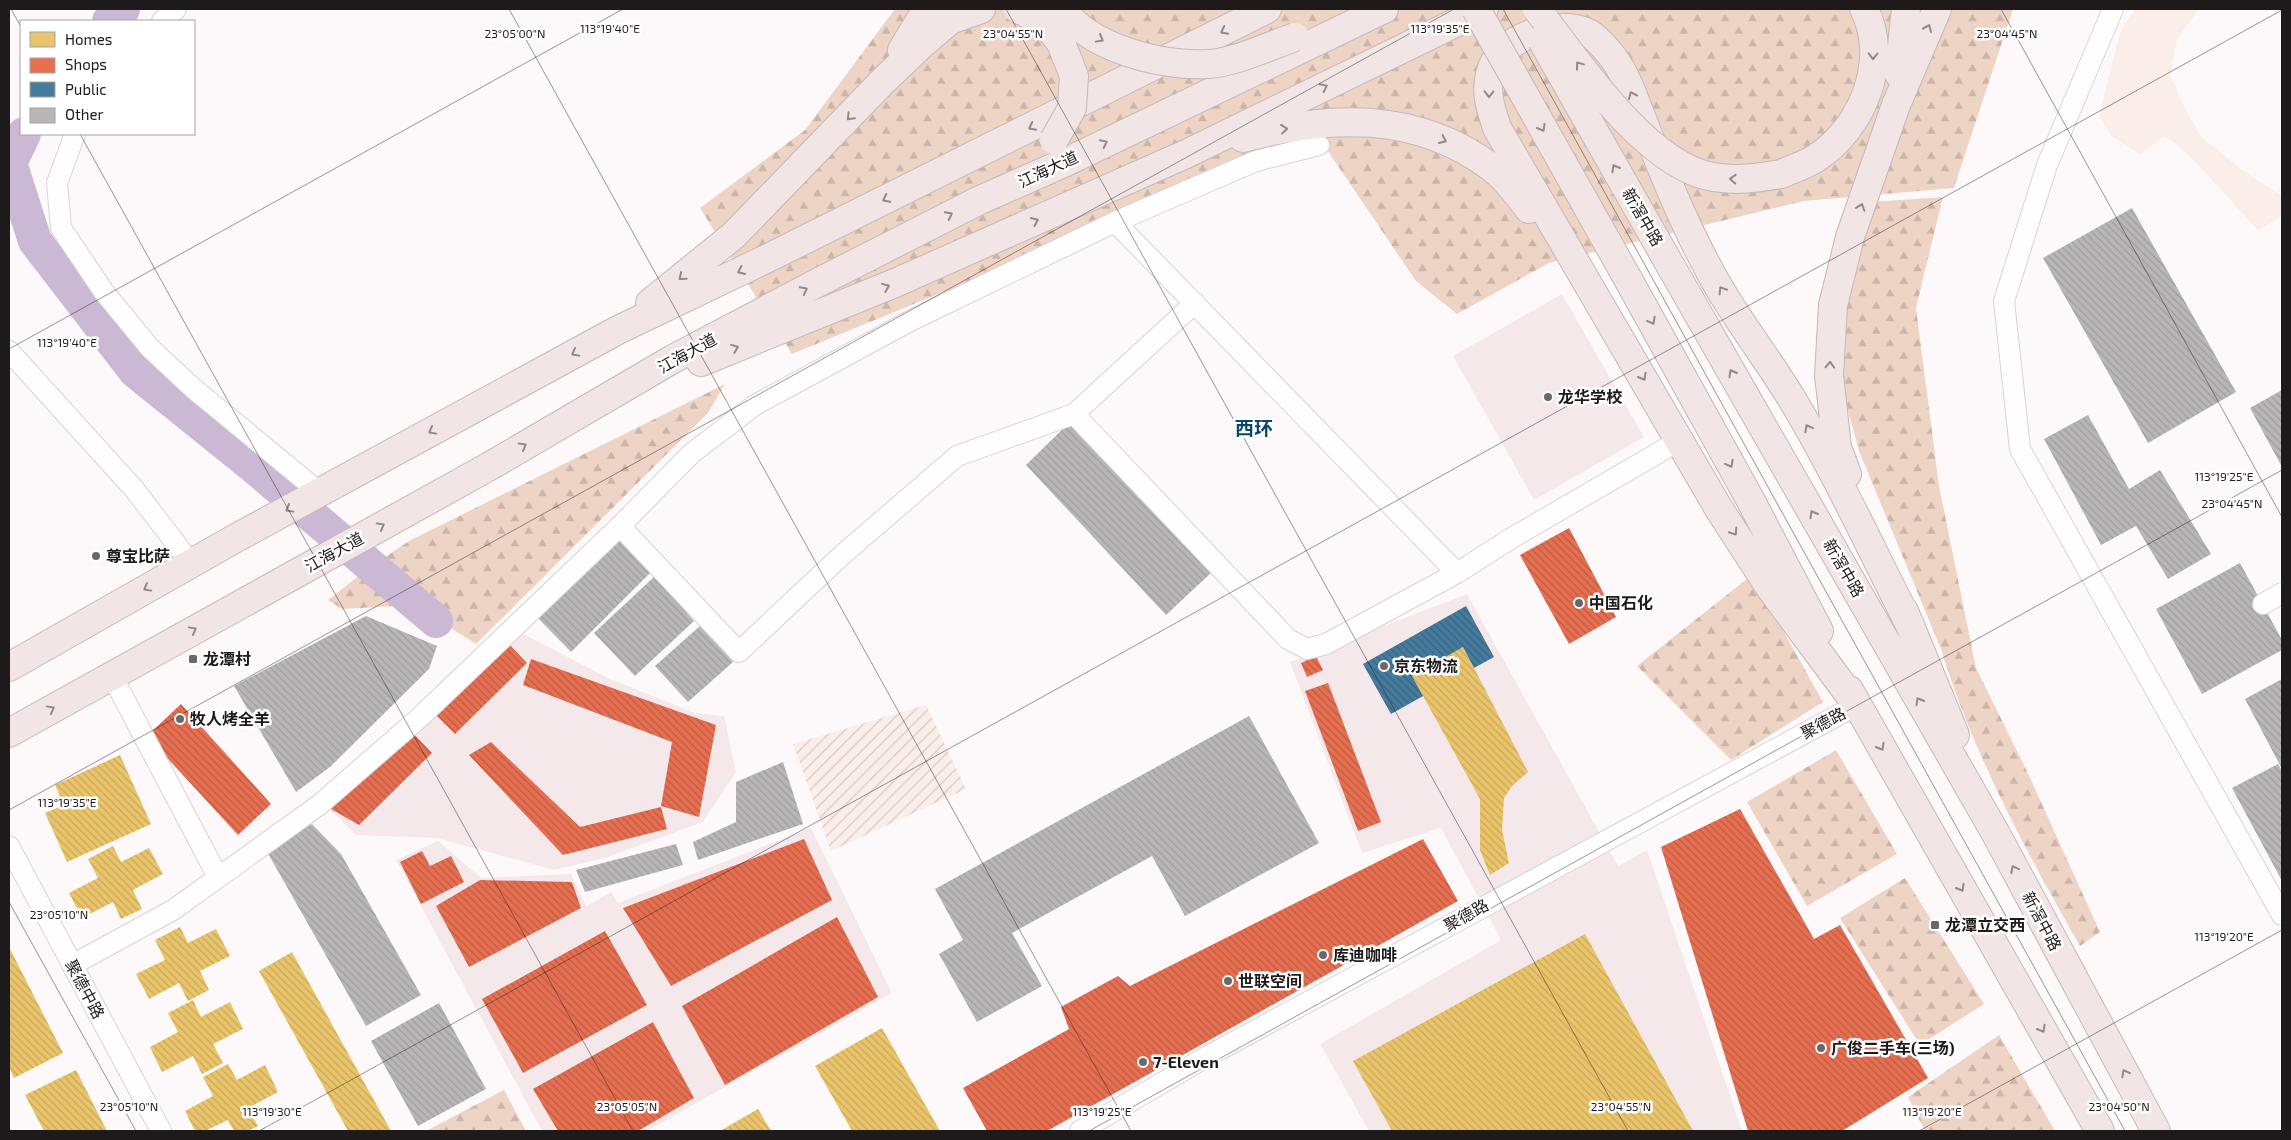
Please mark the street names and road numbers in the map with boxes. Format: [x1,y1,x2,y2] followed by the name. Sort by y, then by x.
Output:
[1015,146,1081,191] street label: 江海大道
[1619,184,1668,249] street label: 新滘中路
[654,329,719,376] street label: 江海大道
[301,528,366,575] street label: 江海大道
[1820,535,1869,600] street label: 新滘中路
[1797,703,1848,742] street label: 聚德路
[2019,888,2066,953] street label: 新滘中路
[1440,895,1491,935] street label: 聚德路
[62,956,109,1021] street label: 聚德中路

